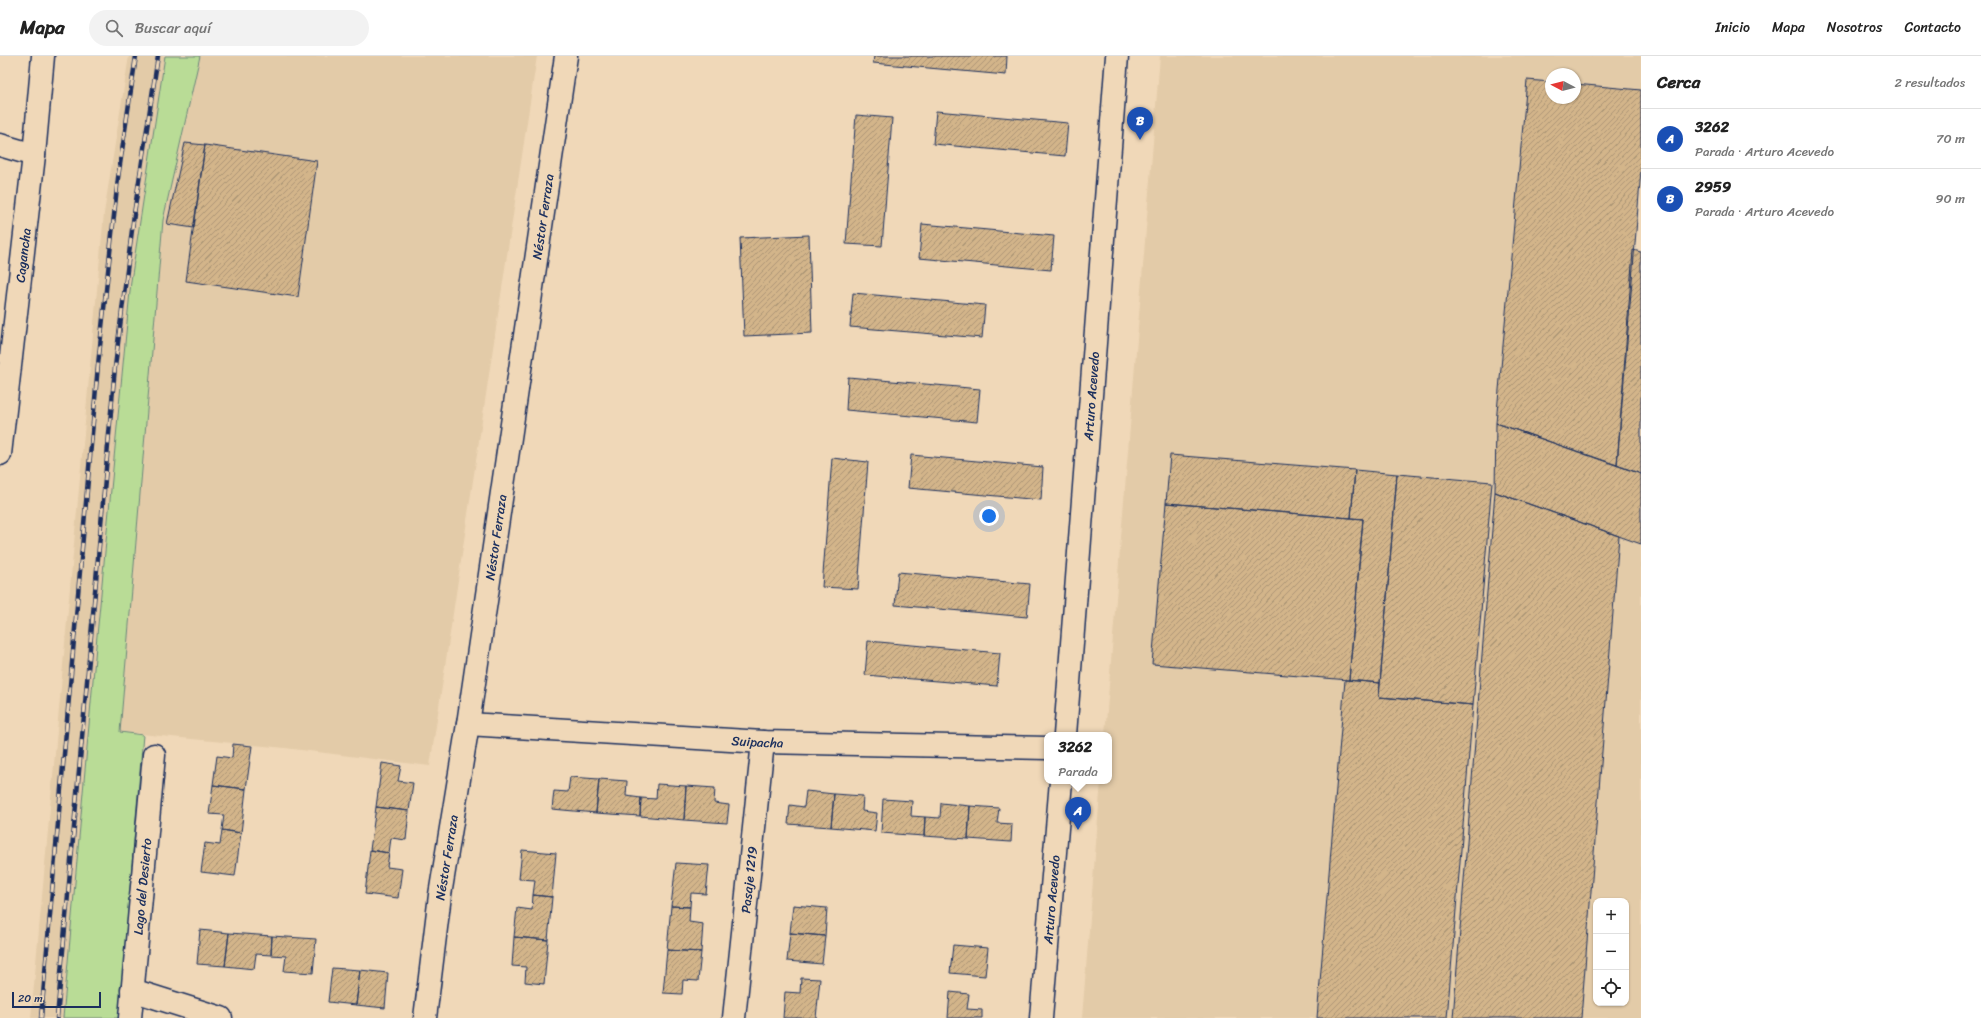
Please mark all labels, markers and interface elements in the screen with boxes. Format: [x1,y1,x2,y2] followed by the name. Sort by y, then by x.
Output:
[89,10,369,46] search box
[20,11,65,44] text: Mapa
[135,15,211,41] text: Buscar aquí
[1715,15,1750,40] text: Inicio
[1772,15,1805,40] text: Mapa
[1827,15,1882,40] text: Nosotros
[1904,15,1961,40] text: Contacto
[103,17,125,39] icon: search
[1657,67,1700,97] text: Cerca
[1545,68,1581,104] north arrow
[1894,71,1965,94] text: 2 resultados
[1127,107,1153,140] pin: B
[1695,114,1729,140] text: 3262
[1666,127,1674,150] text: A
[1936,127,1965,150] text: 70 m
[1695,140,1834,163] text: Parada · Arturo Acevedo
[525,172,560,261] street label: Néstor Ferraza
[1695,174,1731,200] text: 2959
[1666,187,1674,210] text: B
[1935,187,1965,210] text: 90 m
[1695,200,1834,223] text: Parada · Arturo Acevedo
[8,226,37,284] street label: Cagancha
[1076,350,1106,442] street label: Arturo Acevedo
[478,492,513,582] street label: Néstor Ferraza
[979,506,999,526] your location
[731,729,784,754] street label: Suipacha
[1044,732,1112,784] popup
[1058,734,1092,760] text: 3262
[1058,760,1098,783] text: Parada
[1065,797,1091,830] pin: A
[428,812,465,901] street label: Néstor Ferraza
[126,837,158,936] street label: Lago del Desierto
[734,845,763,915] street label: Pasaje 1219
[1036,854,1066,946] street label: Arturo Acevedo
[1593,898,1629,1006] map controls
[1593,898,1629,934] button: +
[1593,934,1629,970] button: −
[1593,970,1629,1006] button: locate
[18,989,43,1008] text: 20 m
[12,990,101,1009] scale bar

